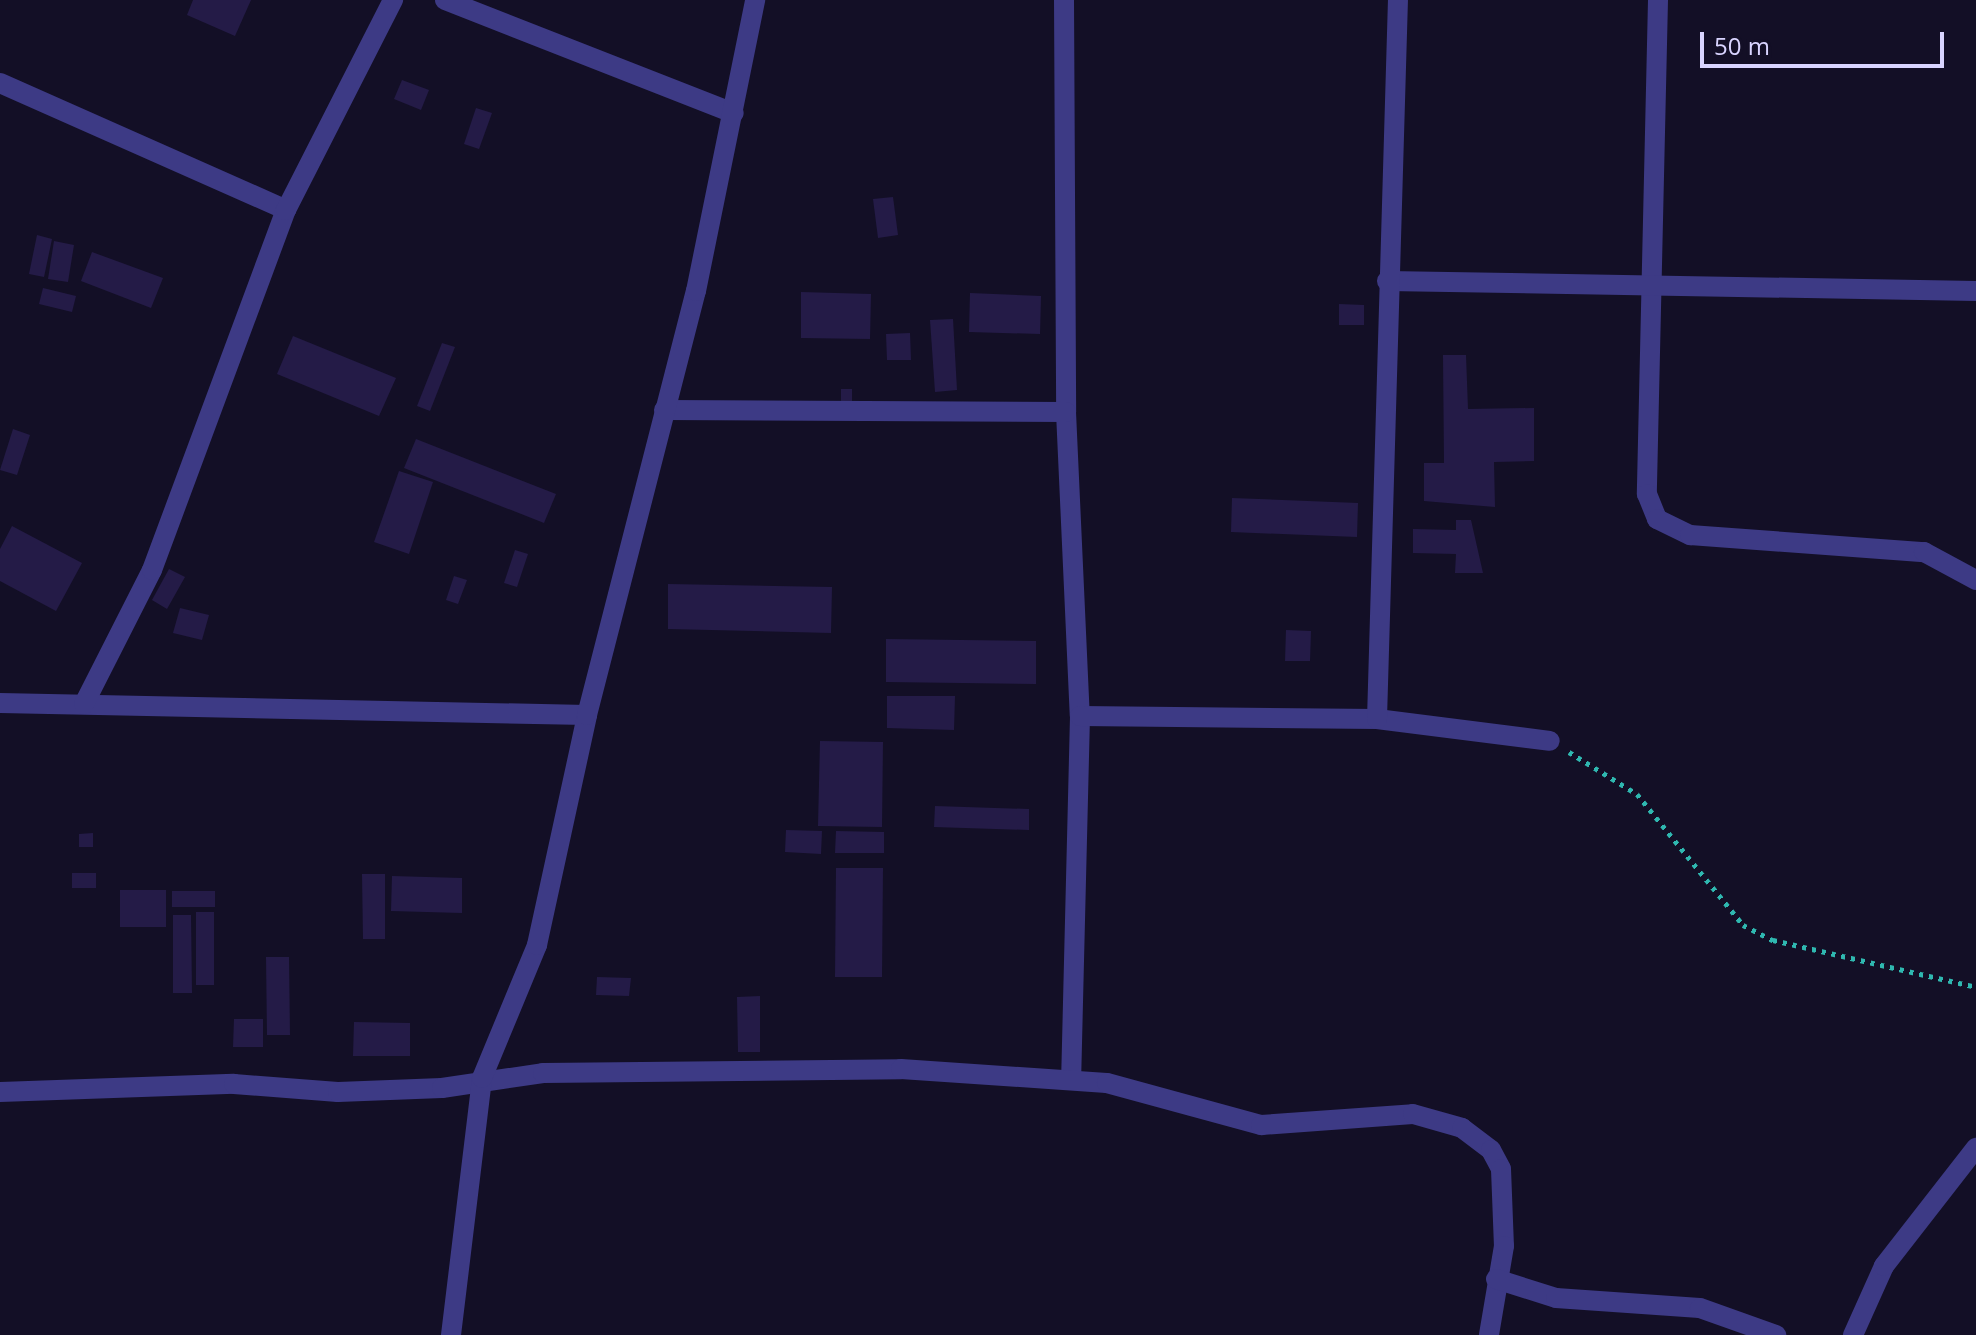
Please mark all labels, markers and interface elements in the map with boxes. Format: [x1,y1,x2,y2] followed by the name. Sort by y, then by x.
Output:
[1704,16,1948,66] scale bar
[1714,29,1770,62] text: 50 m

